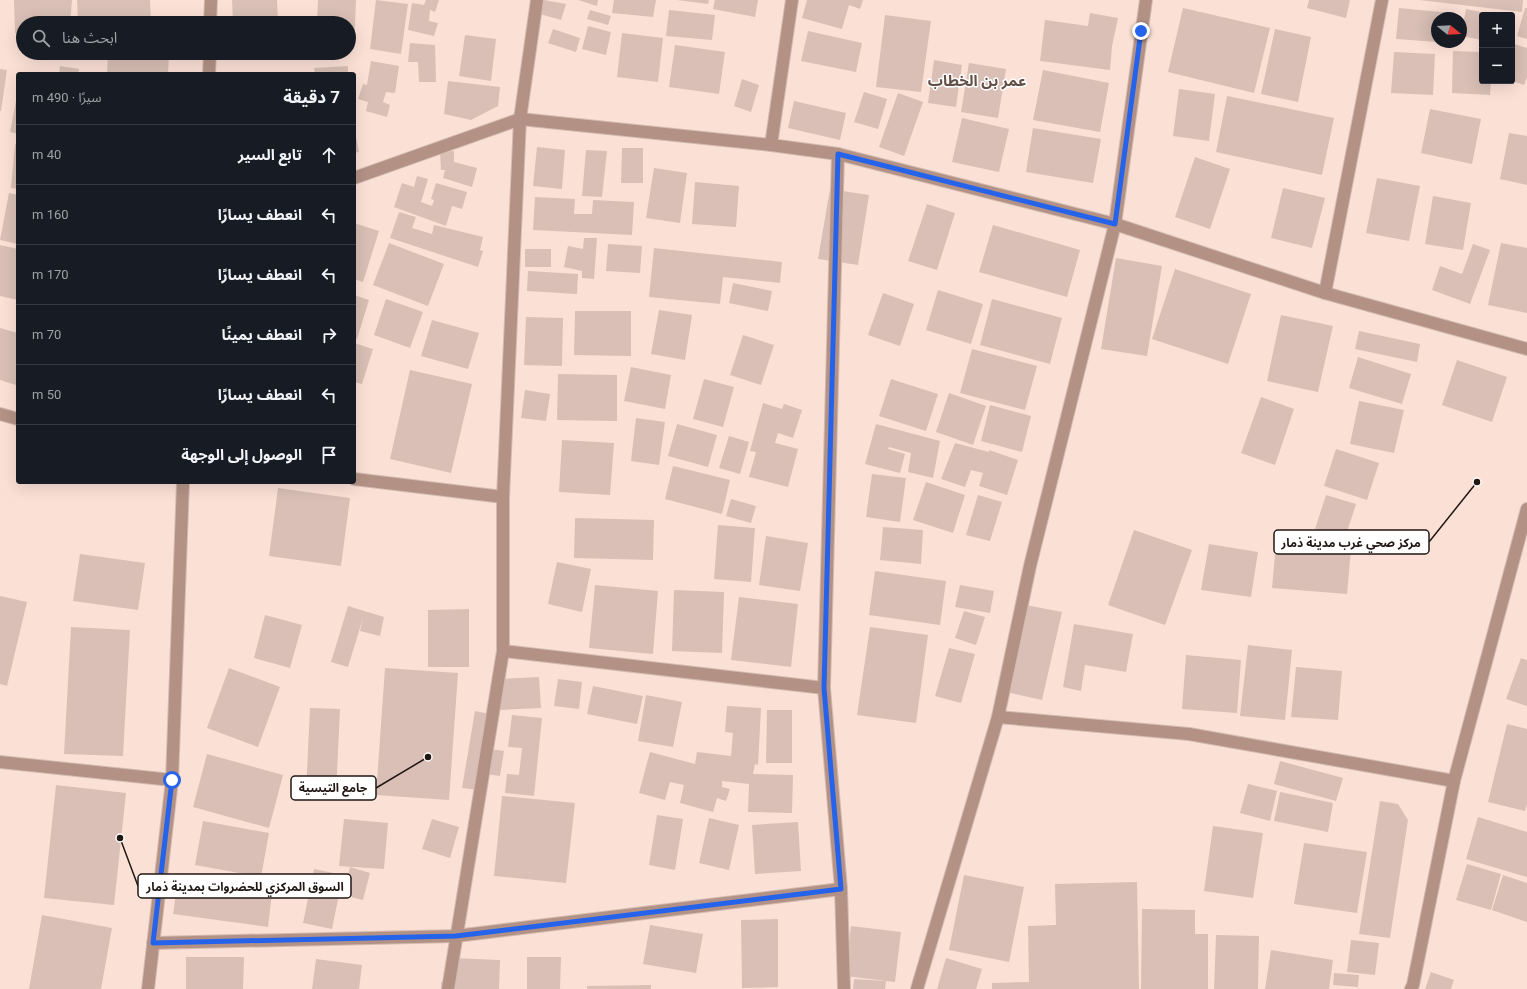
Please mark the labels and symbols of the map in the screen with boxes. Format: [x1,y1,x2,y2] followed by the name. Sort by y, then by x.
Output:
[1431,12,1467,48] north arrow
[1132,22,1150,40] route end
[928,72,1026,90] district label: عمر بن الخطاب
[1274,530,1429,554] callout: مركز صحي غرب مدينة ذمار
[1280,536,1421,553] text: مركز صحي غرب مدينة ذمار
[163,771,181,789] route start
[291,776,376,800] callout: جامع التيسية
[299,781,368,797] text: جامع التيسية
[138,874,351,898] callout: السوق المركزي للحضروات بمدينة ذمار
[145,880,344,897] text: السوق المركزي للحضروات بمدينة ذمار

